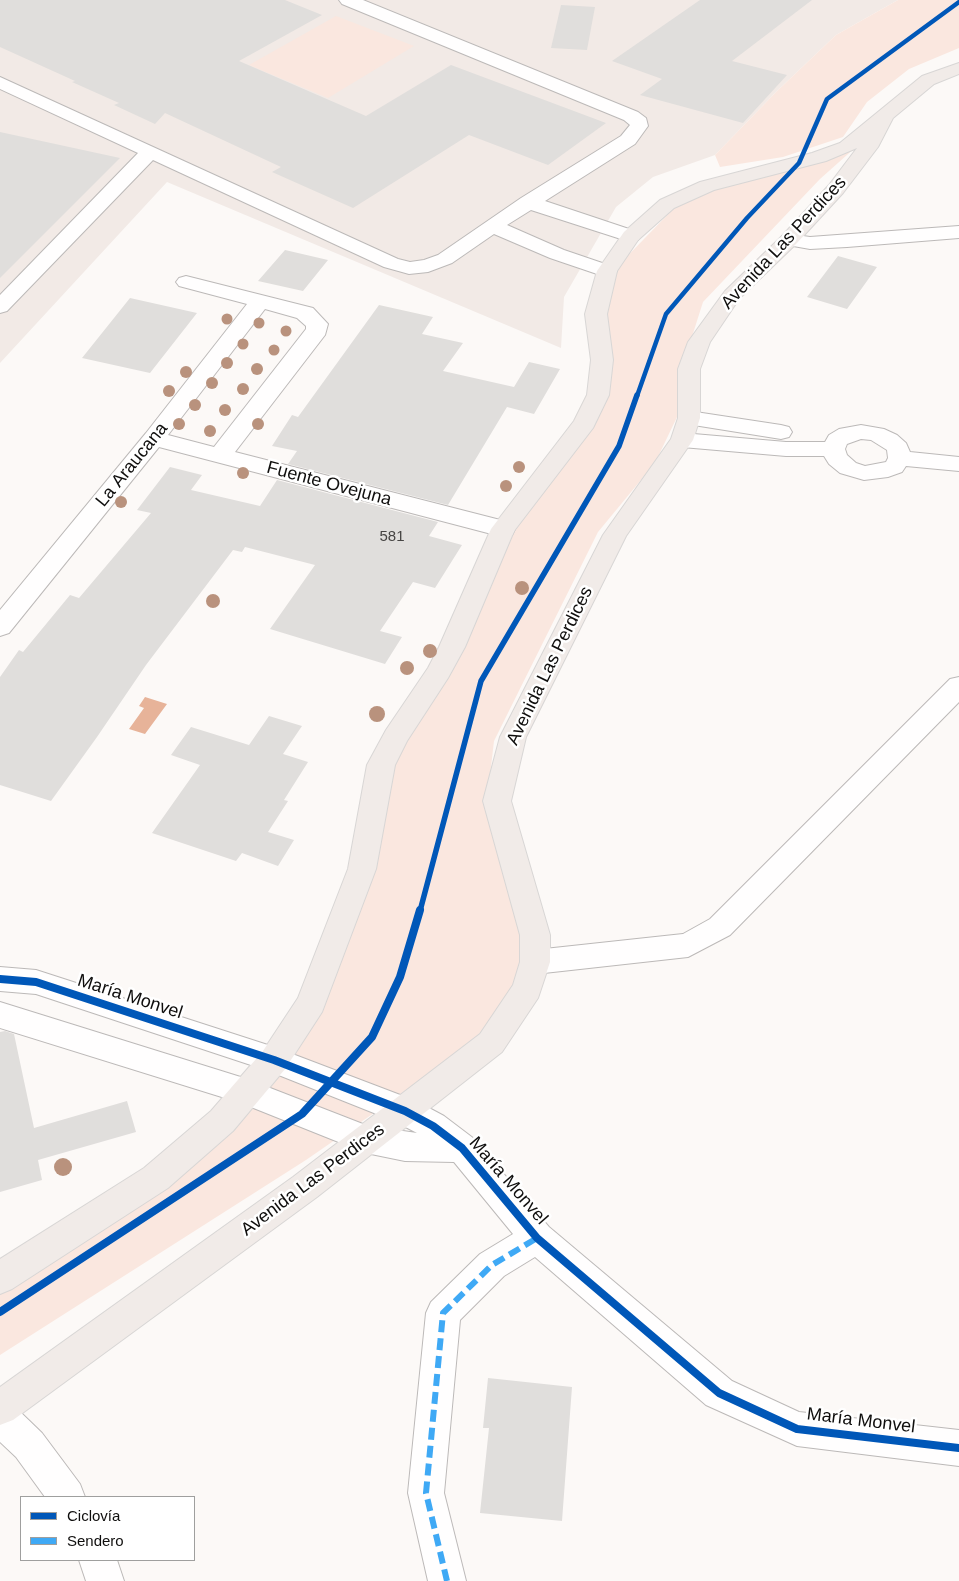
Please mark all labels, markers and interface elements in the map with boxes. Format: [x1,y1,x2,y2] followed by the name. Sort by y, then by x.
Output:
[717,172,851,314] street label: Avenida Las Perdices
[91,419,173,511] street label: La Araucana
[264,457,394,511] street label: Fuente Ovejuna
[379,528,405,546] house number: 581
[502,583,598,749] street label: Avenida Las Perdices
[75,970,185,1024] street label: María Monvel
[237,1119,389,1241] street label: Avenida Las Perdices
[464,1133,552,1229] street label: María Monvel
[806,1404,916,1438] street label: María Monvel
[20,1496,195,1561] legend
[67,1507,120,1524] text: Ciclovía
[67,1532,124,1549] text: Sendero

